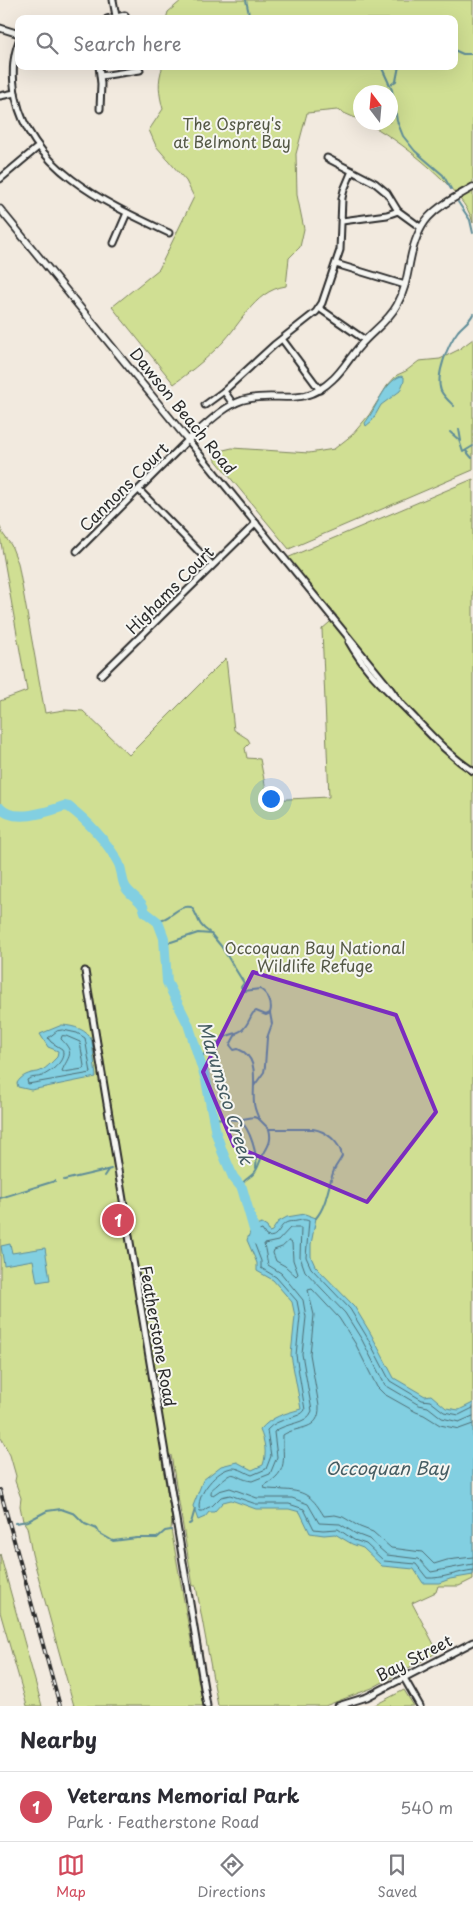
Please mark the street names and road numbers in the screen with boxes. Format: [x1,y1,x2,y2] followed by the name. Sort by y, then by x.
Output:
[125,342,243,479] street label: Dawson Beach Road
[73,436,174,536] street label: Cannons Court
[120,540,219,639] street label: Highams Court
[135,1263,183,1408] street label: Featherstone Road
[371,1627,456,1687] street label: Bay Street

